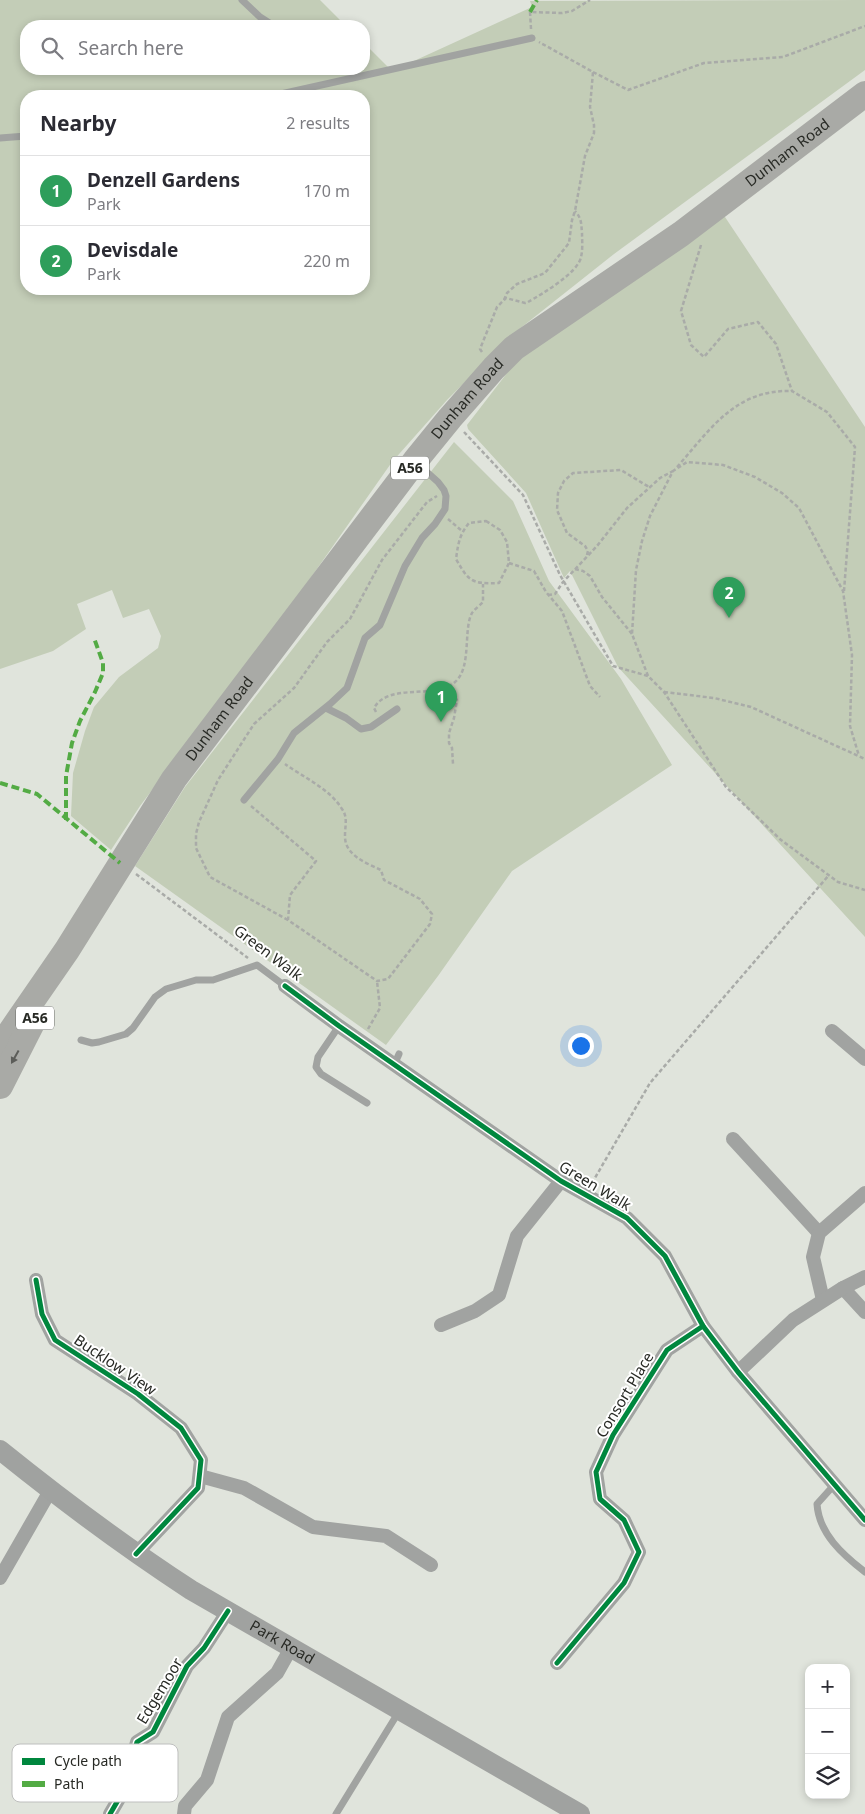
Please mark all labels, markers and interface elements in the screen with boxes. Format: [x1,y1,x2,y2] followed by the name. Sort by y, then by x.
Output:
[20,20,370,75] search box
[38,34,66,62] icon: search
[78,35,184,61] text: Search here
[40,109,116,137] text: Nearby
[286,112,350,134] text: 2 results
[741,114,833,191] street label: Dunham Road
[87,167,240,193] text: Denzell Gardens
[51,180,61,202] text: 1
[303,180,350,202] text: 170 m
[87,193,121,215] text: Park
[87,237,178,263] text: Devisdale
[51,250,61,272] text: 2
[303,250,350,272] text: 220 m
[87,263,121,285] text: Park
[426,353,507,443] street label: Dunham Road
[391,456,429,479] road number: A56
[713,577,745,618] pin: 2
[180,672,257,765] street label: Dunham Road
[425,681,457,722] pin: 1
[230,920,307,985] street label: Green Walk
[16,1006,54,1030] road number: A56
[568,1033,594,1059] your location
[11,1051,20,1064] one-way arrow
[556,1156,635,1215] street label: Green Walk
[70,1329,161,1399] street label: Bucklow View
[591,1348,658,1441] street label: Consort Place
[247,1615,319,1668] street label: Park Road
[132,1654,187,1727] street label: Edgemoor
[805,1664,850,1799] map controls
[805,1664,850,1709] button: +
[805,1709,850,1754] button: −
[12,1744,178,1802] legend
[54,1751,122,1770] text: Cycle path
[805,1754,850,1799] button: layers
[54,1774,84,1793] text: Path

